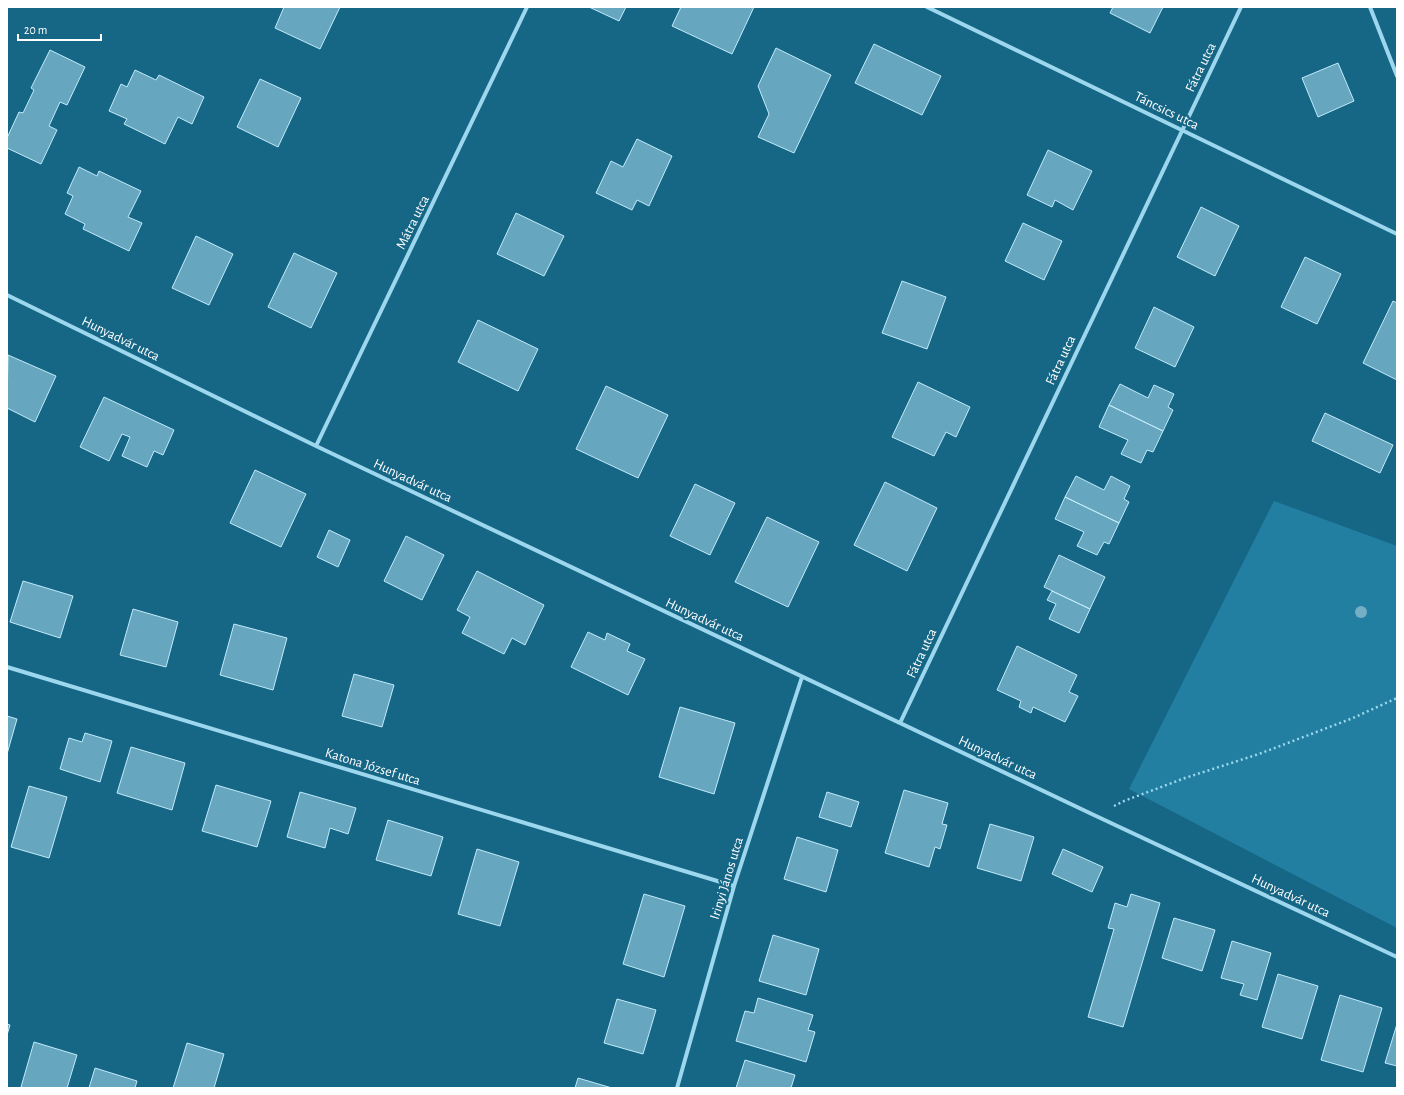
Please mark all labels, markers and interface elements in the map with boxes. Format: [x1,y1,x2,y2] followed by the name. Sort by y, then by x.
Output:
[18,16,101,42] scale bar
[24,24,47,36] text: 20 m
[1183,40,1219,94] street label: Fátra utca
[1132,89,1201,133] street label: Táncsics utca
[394,193,432,252] street label: Mátra utca
[79,314,162,364] street label: Hunyadvár utca
[1043,333,1079,387] street label: Fátra utca
[371,457,454,505] street label: Hunyadvár utca
[663,596,746,644] street label: Hunyadvár utca
[904,626,940,680] street label: Fátra utca
[956,734,1039,782] street label: Hunyadvár utca
[323,746,423,788] street label: Katona József utca
[708,835,746,921] street label: Irinyi János utca
[1249,872,1332,920] street label: Hunyadvár utca

